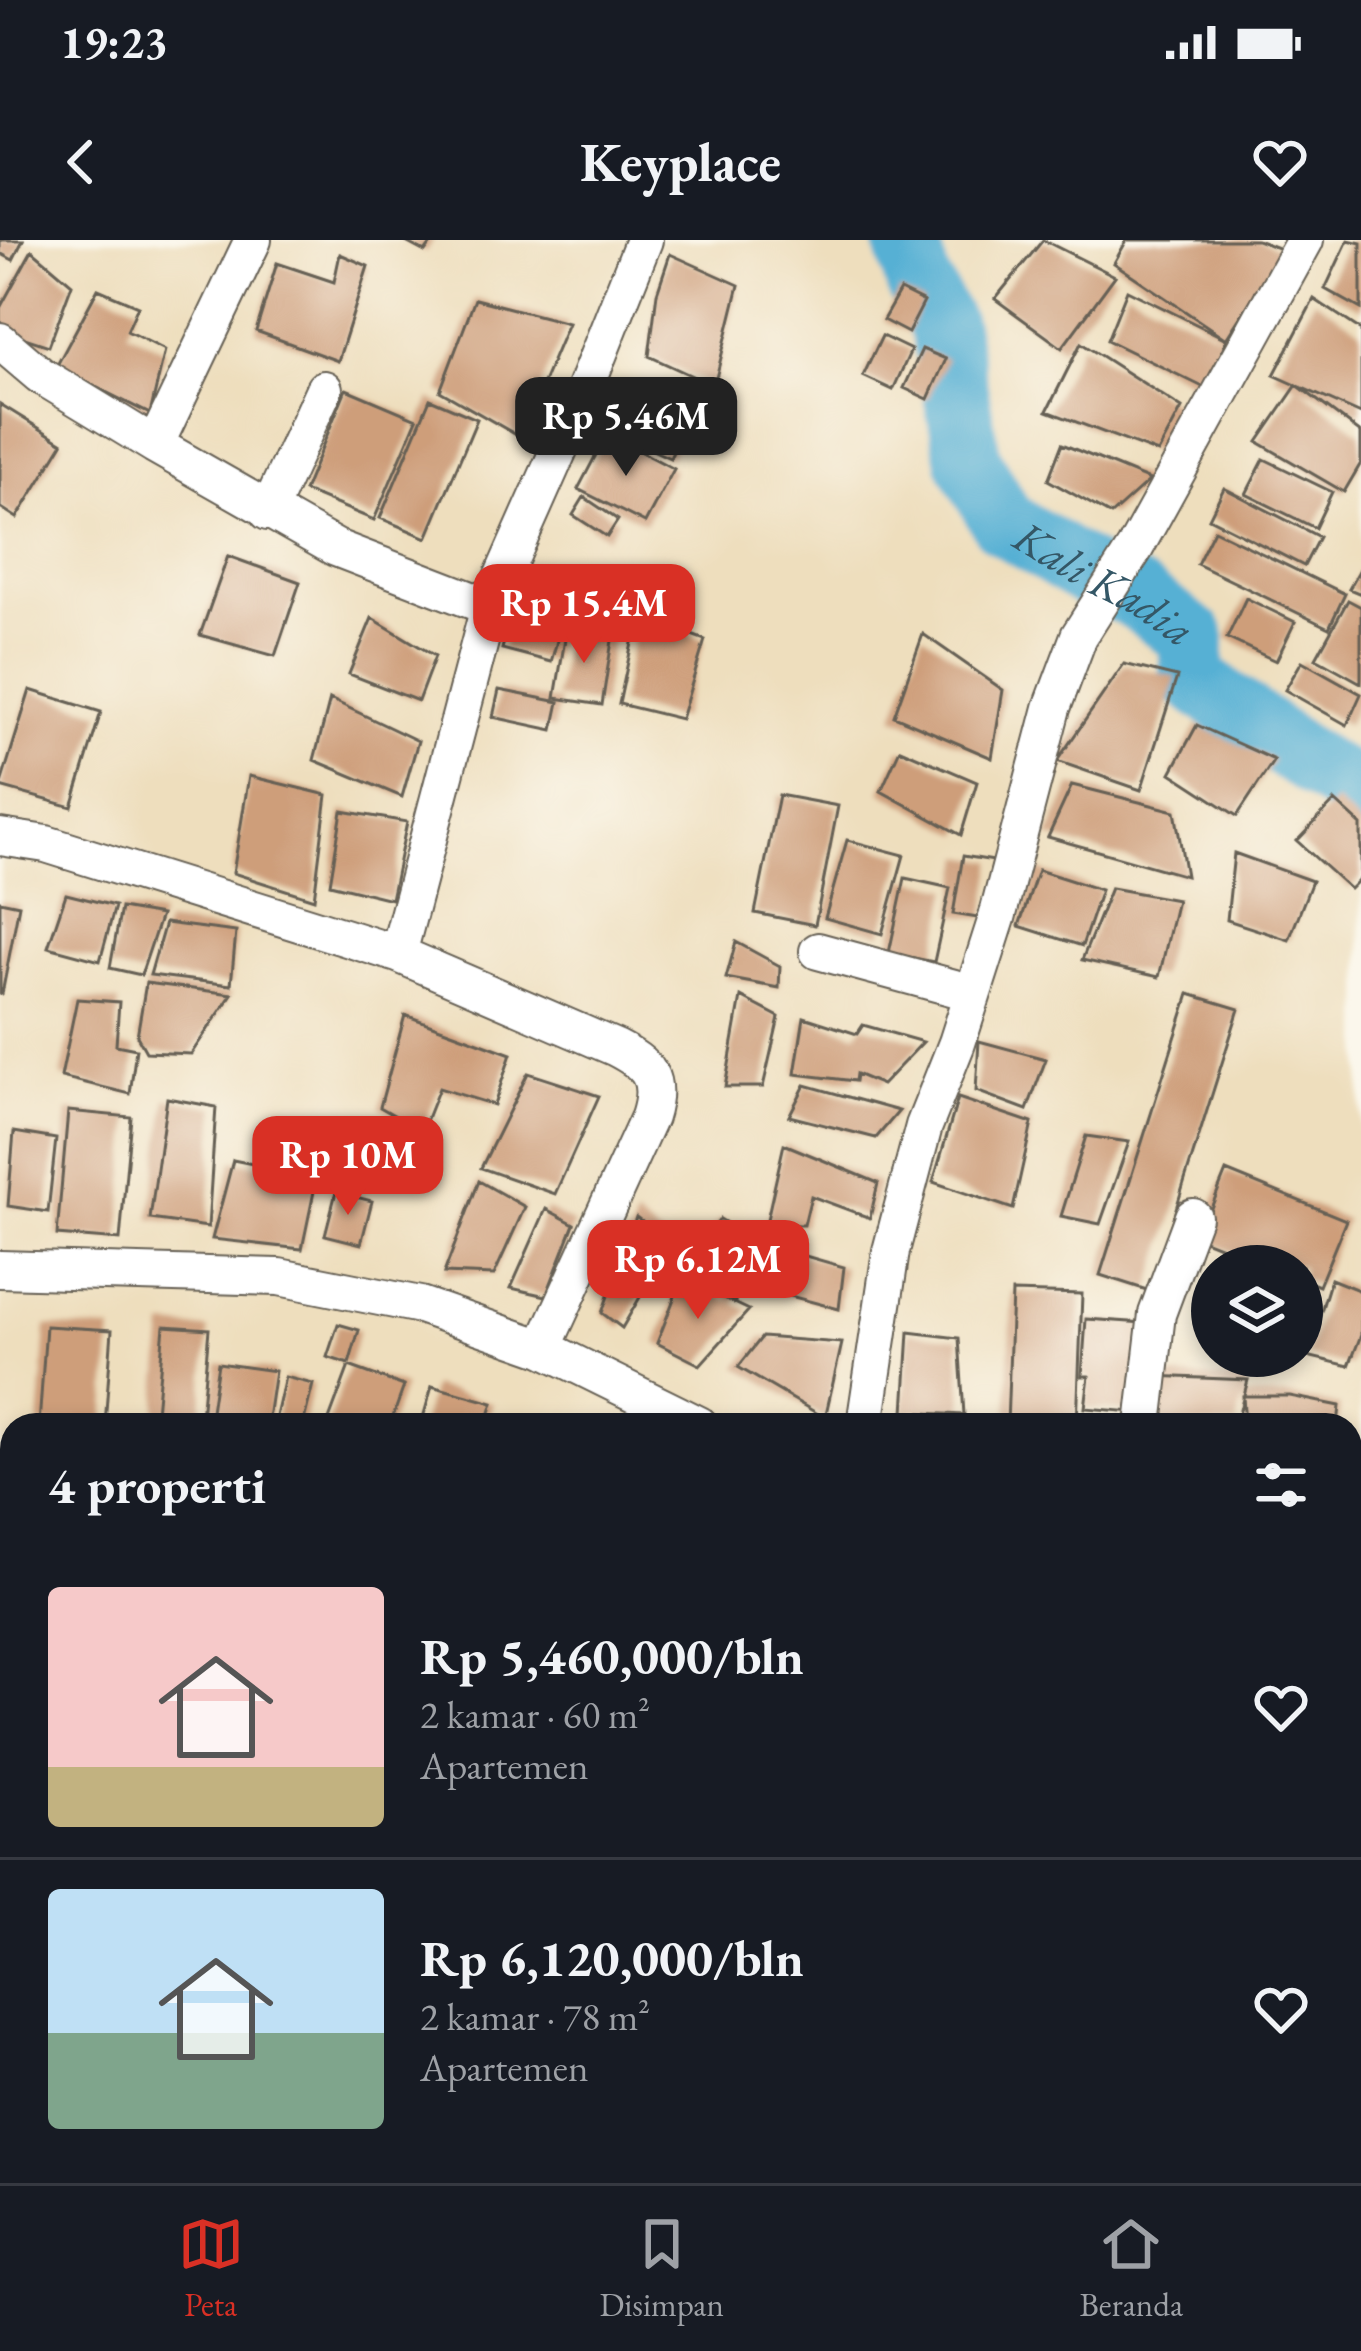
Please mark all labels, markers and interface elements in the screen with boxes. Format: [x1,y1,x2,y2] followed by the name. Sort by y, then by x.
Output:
[60,13,168,71] text: 19:23
[580,127,781,197] text: Keyplace
[48,129,114,195] icon: back
[1247,129,1313,195] icon: heart
[502,377,750,479] pin: Rp 5.46M
[542,390,710,441] text: Rp 5.46M
[1003,506,1206,659] water label: Kali Kadia
[460,564,708,666] pin: Rp 15.4M
[500,577,668,628] text: Rp 15.4M
[250,1116,446,1218] pin: Rp 10M
[279,1129,417,1180] text: Rp 10M
[574,1220,822,1322] pin: Rp 6.12M
[614,1233,782,1284] text: Rp 6.12M
[1191,1245,1323,1377] map controls
[1191,1245,1323,1377] button: layers
[48,1452,266,1518] text: 4 properti
[1248,1452,1314,1518] icon: filters
[420,1623,804,1689] text: Rp 5,460,000/bln
[144,1635,288,1779] icon: home
[1248,1674,1314,1740] icon: heart
[420,1689,650,1740] text: 2 kamar · 60 m²
[420,1740,589,1791] text: Apartemen
[420,1925,804,1991] text: Rp 6,120,000/bln
[144,1937,288,2081] icon: home
[1248,1976,1314,2042] icon: heart
[420,1991,650,2042] text: 2 kamar · 78 m²
[420,2042,589,2093] text: Apartemen
[178,2211,244,2326] tab: Peta
[599,2211,724,2326] tab: Disimpan
[1079,2211,1183,2326] tab: Beranda

